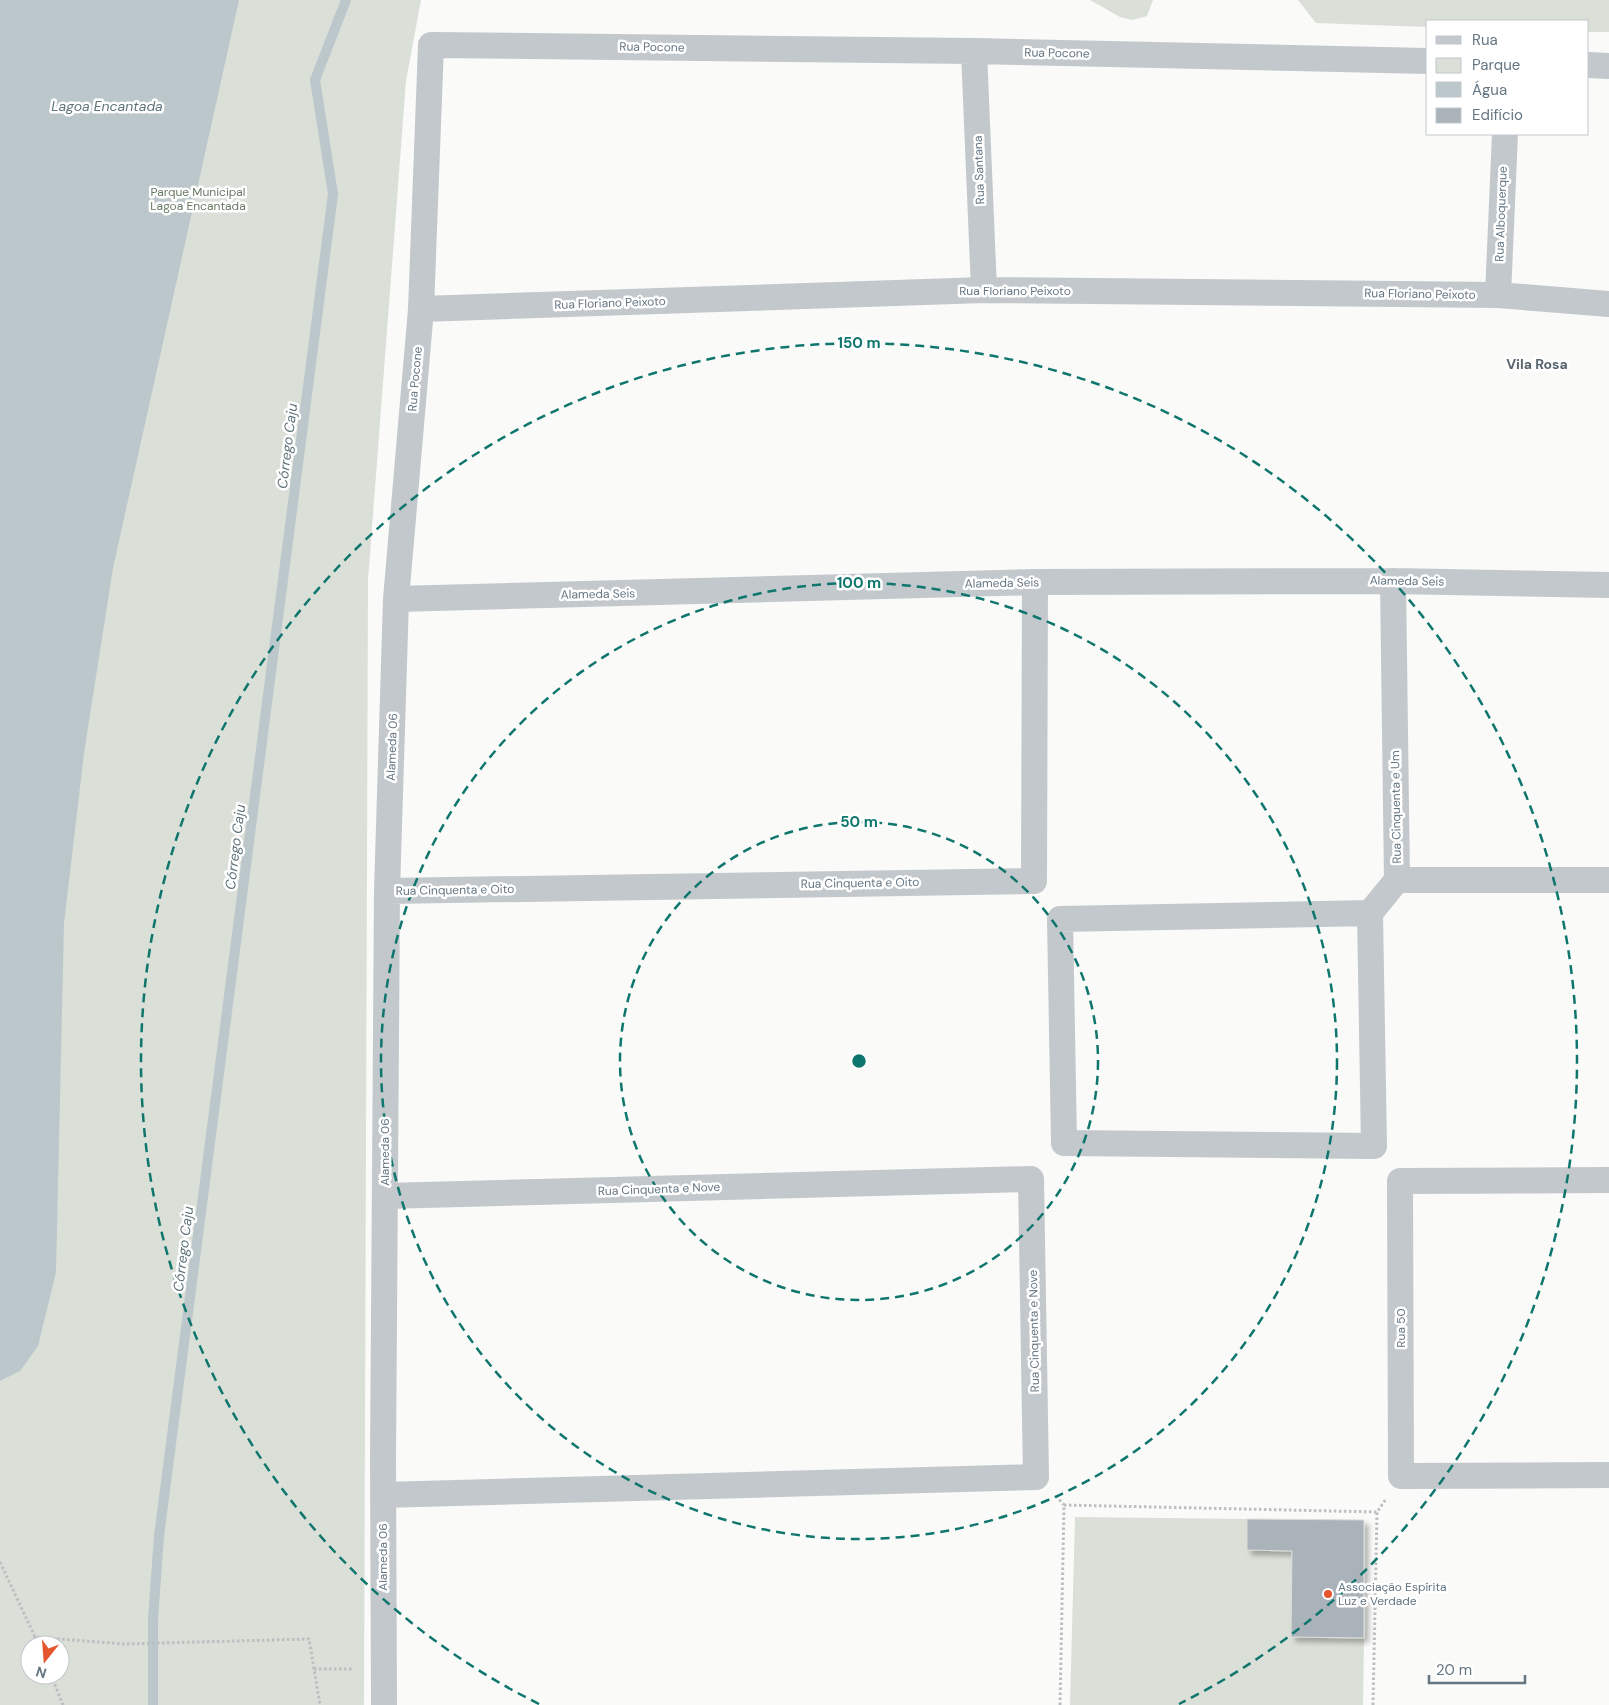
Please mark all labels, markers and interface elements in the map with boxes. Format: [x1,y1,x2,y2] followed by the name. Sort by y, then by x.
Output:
[1426,20,1589,135] legend
[1472,30,1498,50] text: Rua
[619,38,685,56] street label: Rua Pocone
[1024,44,1090,62] street label: Rua Pocone
[1472,55,1520,75] text: Parque
[1472,80,1507,100] text: Água
[51,97,163,115] water label: Lagoa Encantada
[1472,105,1523,125] text: Edifício
[970,135,988,205] street label: Rua Santana
[1491,166,1511,262] street label: Rua Alboquerque
[150,184,246,214] park label: Parque Municipal Lagoa Encantada
[959,283,1071,299] street label: Rua Floriano Peixoto
[1364,285,1476,303] street label: Rua Floriano Peixoto
[554,293,666,313] street label: Rua Floriano Peixoto
[838,333,881,353] text: 150 m
[404,346,426,412] street label: Rua Pocone
[1506,355,1568,373] district label: Vila Rosa
[273,402,301,490] water label: Córrego Caju
[1370,572,1444,590] street label: Alameda Seis
[837,573,881,593] text: 100 m
[965,574,1039,592] street label: Alameda Seis
[561,585,635,603] street label: Alameda Seis
[383,713,401,781] street label: Alameda 06
[1387,750,1405,864] street label: Rua Cinquenta e Um
[221,803,249,891] water label: Córrego Caju
[840,812,878,832] text: 50 m
[801,874,919,892] street label: Rua Cinquenta e Oito
[396,881,514,899] street label: Rua Cinquenta e Oito
[850,1052,868,1070] centre of rings
[377,1118,393,1186] street label: Alameda 06
[597,1179,721,1199] street label: Rua Cinquenta e Nove
[169,1205,197,1293] water label: Córrego Caju
[1025,1269,1043,1392] street label: Rua Cinquenta e Nove
[1393,1308,1409,1348] street label: Rua 50
[375,1523,391,1591] street label: Alameda 06
[1338,1579,1447,1609] place label: Associação Espírita Luz e Verdade
[1322,1588,1334,1600] marker: Associação Espírita Luz e Verdade
[20,1635,70,1685] north arrow
[1429,1652,1525,1684] scale bar
[1436,1660,1472,1680] text: 20 m
[34,1662,49,1683] text: N

